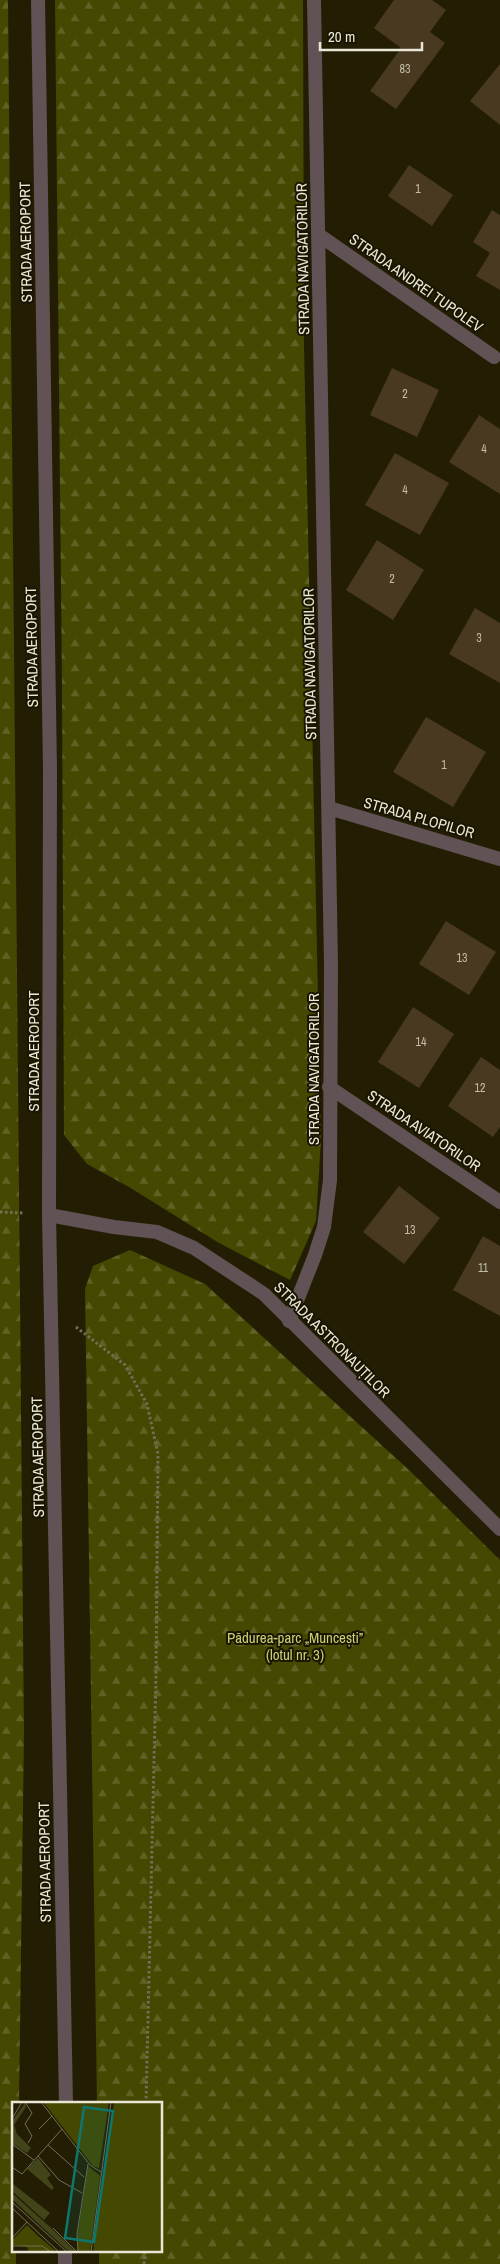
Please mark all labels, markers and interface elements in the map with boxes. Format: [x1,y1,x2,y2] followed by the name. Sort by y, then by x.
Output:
[320,20,422,52] scale bar
[328,26,355,47] text: 20 m
[400,61,410,77] house number: 83
[14,181,37,303] street label: STRADA AEROPORT
[415,181,421,197] house number: 1
[291,183,314,335] street label: STRADA NAVIGATORILOR
[345,228,488,337] street label: STRADA ANDREI TUPOLEV
[402,386,408,402] house number: 2
[481,441,487,457] house number: 4
[402,482,408,498] house number: 4
[389,571,395,587] house number: 2
[20,586,43,708] street label: STRADA AEROPORT
[298,588,321,740] street label: STRADA NAVIGATORILOR
[476,630,482,646] house number: 3
[441,757,447,773] house number: 1
[361,792,477,843] street label: STRADA PLOPILOR
[457,950,467,966] house number: 13
[23,990,44,1111] street label: STRADA AEROPORT
[303,993,324,1145] street label: STRADA NAVIGATORILOR
[416,1034,427,1050] house number: 14
[475,1080,485,1096] house number: 12
[363,1085,485,1176] street label: STRADA AVIATORILOR
[405,1222,415,1238] house number: 13
[478,1260,489,1276] house number: 11
[270,1277,395,1402] street label: STRADA ASTRONAUȚILOR
[26,1396,49,1518] street label: STRADA AEROPORT
[227,1627,363,1665] park label: Pădurea-parc „Muncești” (lotul nr. 3)
[33,1801,56,1923] street label: STRADA AEROPORT
[12,2102,162,2252] inset map

